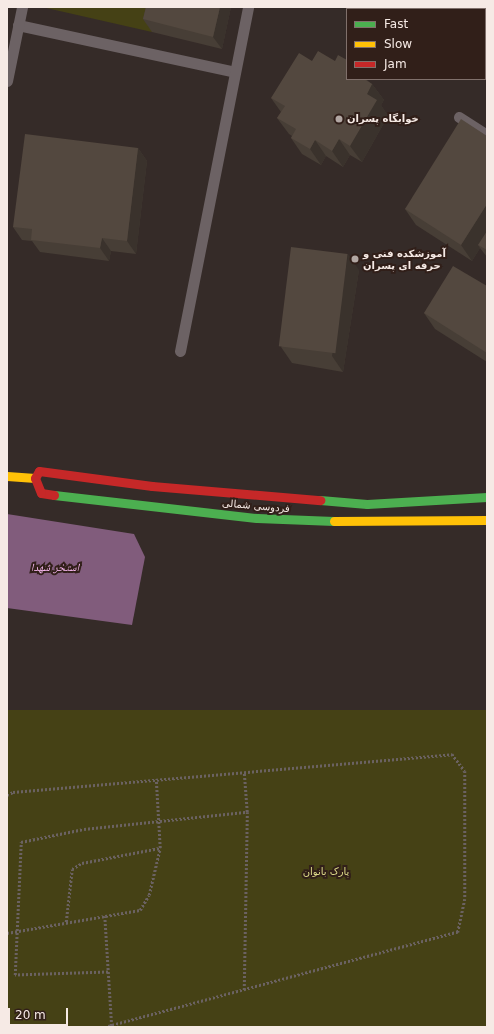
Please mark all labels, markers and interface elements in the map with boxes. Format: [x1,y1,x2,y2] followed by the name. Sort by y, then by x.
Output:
[346,8,486,80] legend
[384,17,408,31] text: Fast
[384,37,412,51] text: Slow
[384,57,407,71] text: Jam
[347,113,419,125] place label: خوابگاه پسران
[334,114,344,124] marker: خوابگاه پسران
[363,247,446,270] place label: آموزشکده فنی و حرفه ای پسران
[350,254,360,264] marker: آموزشکده فنی و حرفه ای پسران
[222,497,290,515] street label: فردوسی شمالی
[31,561,79,575] water label: استخر شهدا
[303,866,349,878] park label: پارک بانوان
[10,1000,70,1026] scale bar
[15,1008,46,1022] text: 20 m

